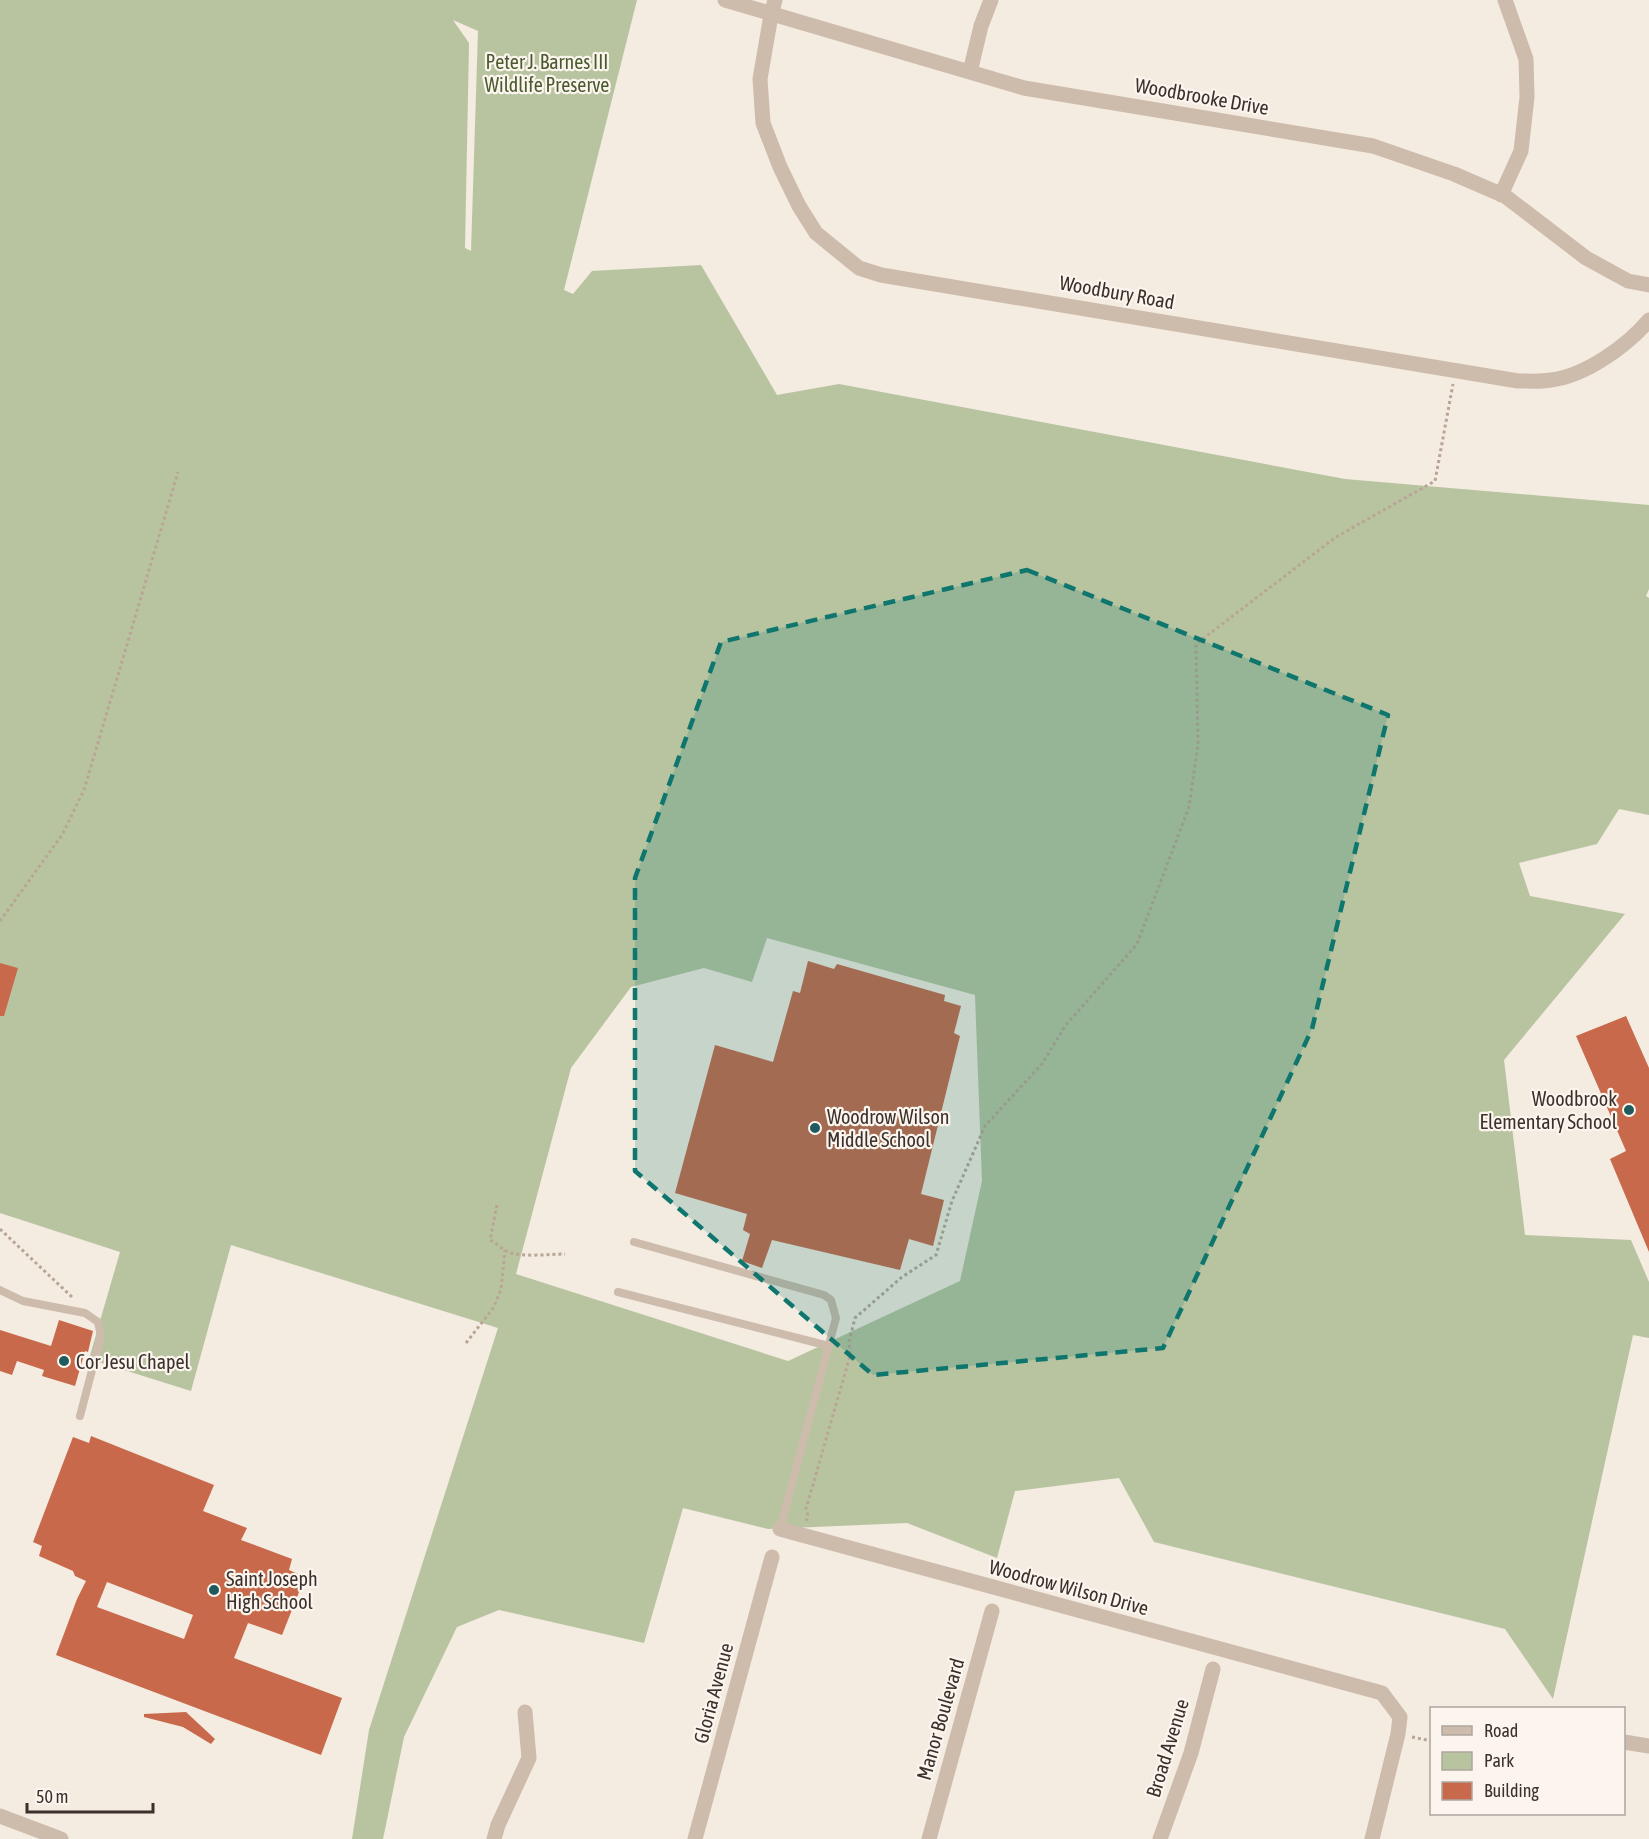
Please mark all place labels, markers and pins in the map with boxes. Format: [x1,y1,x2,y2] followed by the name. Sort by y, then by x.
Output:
[1480,1087,1618,1133] place label: Woodbrook Elementary School
[1622,1103,1636,1117] marker: Woodbrook Elementary School
[827,1105,950,1151] place label: Woodrow Wilson Middle School
[808,1121,822,1135] marker: Woodrow Wilson Middle School
[76,1350,191,1373] place label: Cor Jesu Chapel
[57,1354,71,1368] marker: Cor Jesu Chapel
[226,1567,318,1613] place label: Saint Joseph High School
[207,1583,221,1597] marker: Saint Joseph High School

